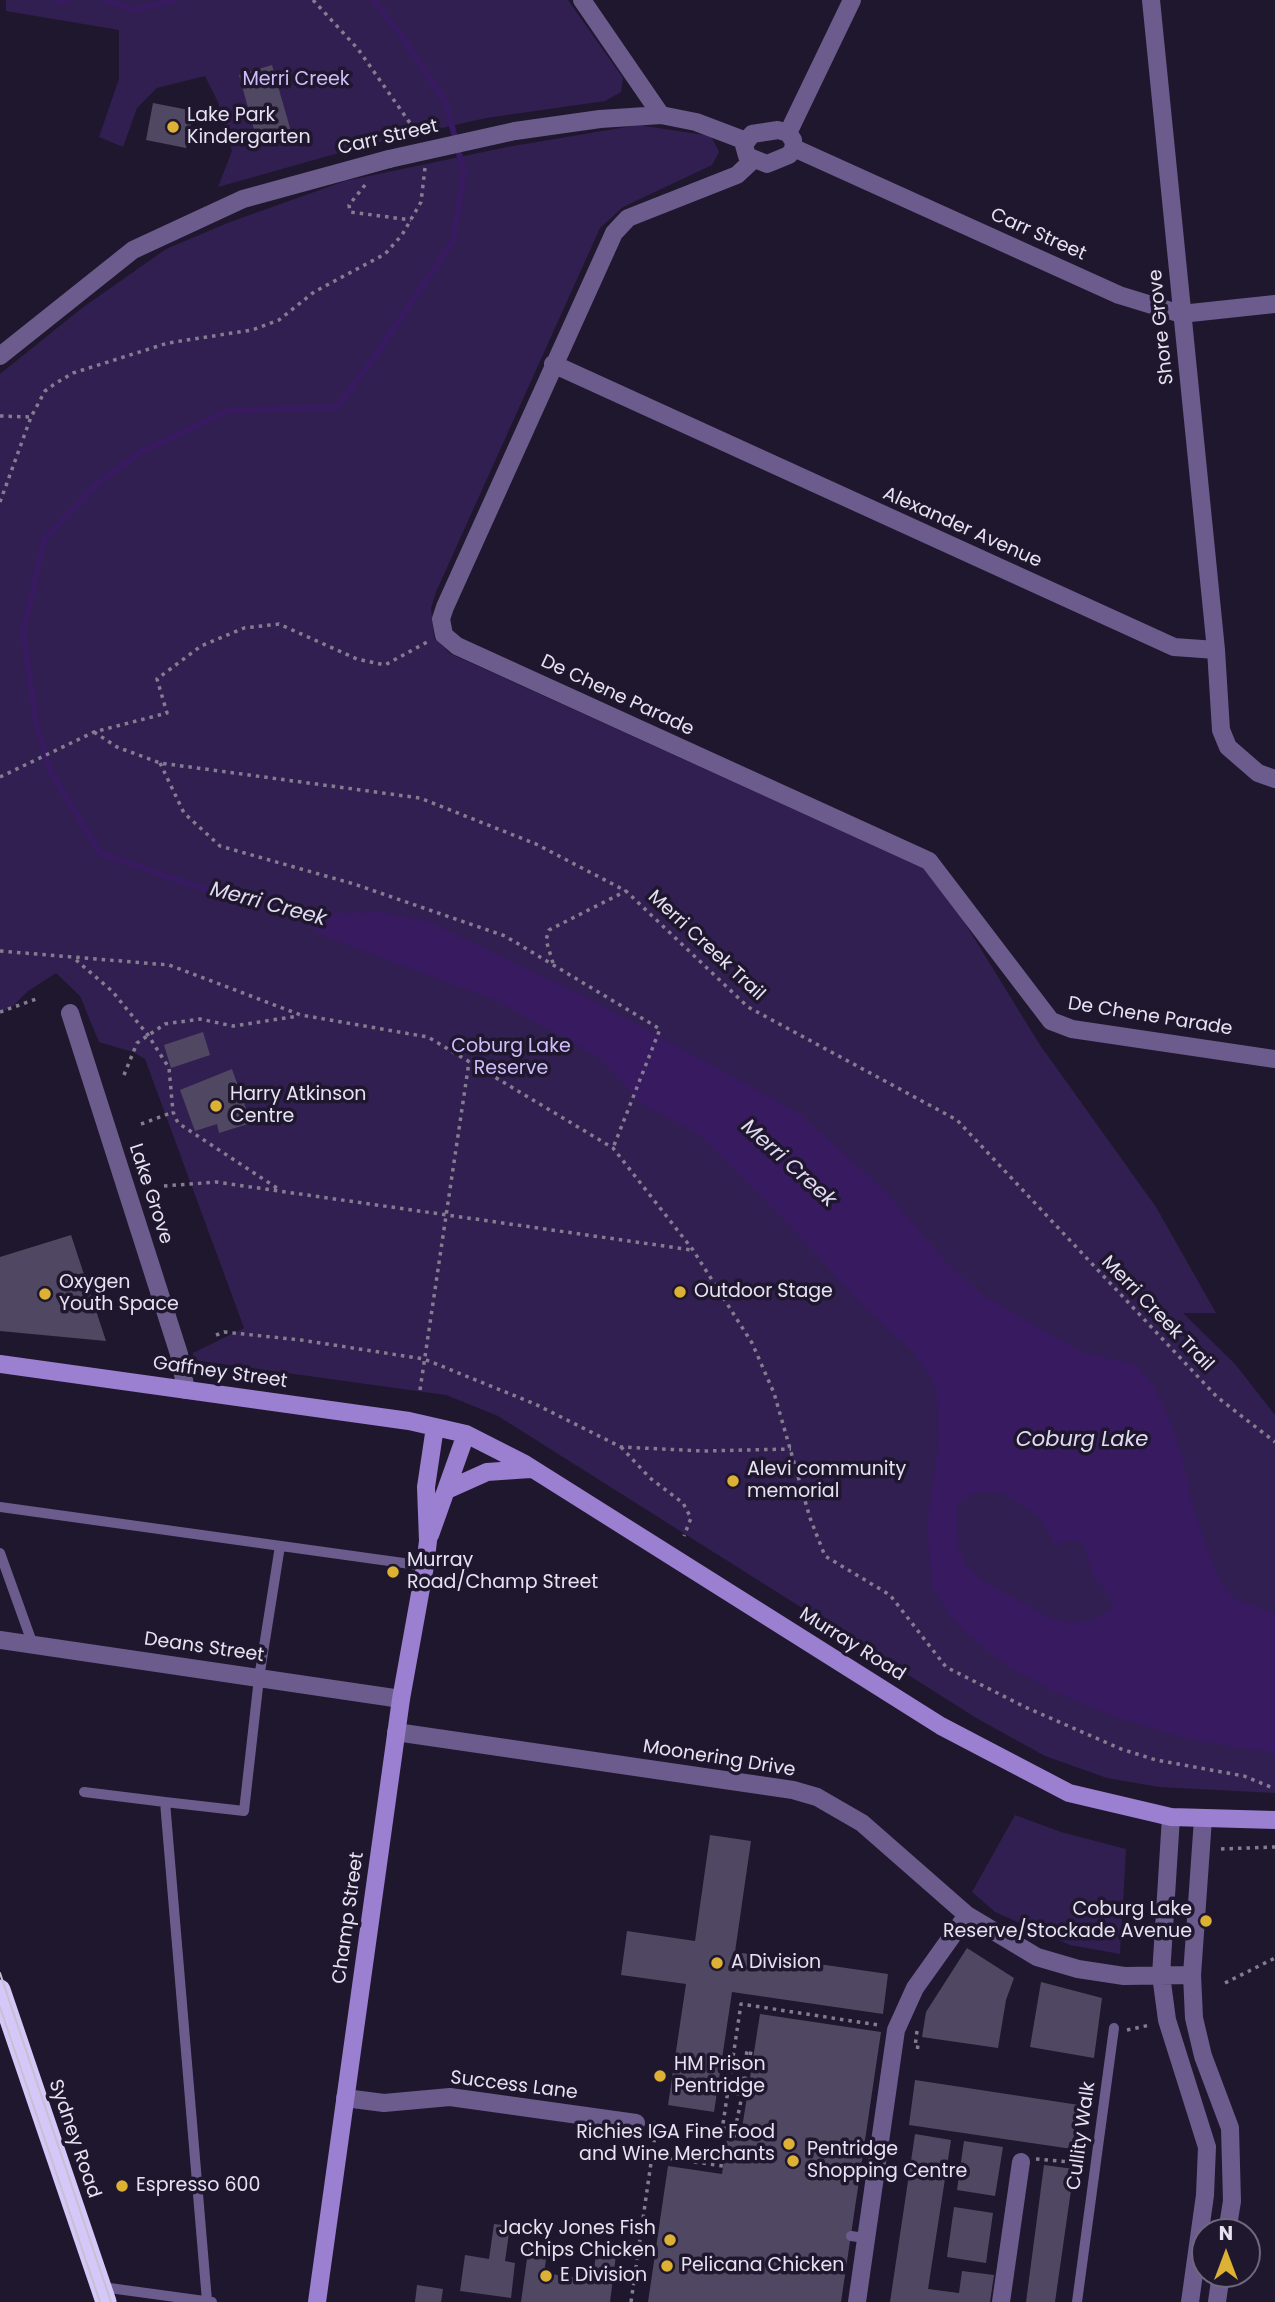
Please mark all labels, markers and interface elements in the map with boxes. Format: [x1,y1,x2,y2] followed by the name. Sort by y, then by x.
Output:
[242,69,350,91] park label: Merri Creek
[187,105,311,149] place label: Lake Park Kindergarten
[336,115,440,161] street label: Carr Street
[165,119,181,135] marker: Lake Park Kindergarten
[987,204,1089,266] street label: Carr Street
[1145,268,1179,386] street label: Shore Grove
[879,483,1045,573] street label: Alexander Avenue
[537,651,697,741] street label: De Chene Parade
[207,877,329,933] water label: Merri Creek
[643,886,769,1006] street label: Merri Creek Trail
[1066,993,1234,1041] street label: De Chene Parade
[451,1036,571,1080] park label: Coburg Lake Reserve
[230,1084,367,1128] place label: Harry Atkinson Centre
[208,1098,224,1114] marker: Harry Atkinson Centre
[735,1115,841,1213] water label: Merri Creek
[123,1141,177,1247] street label: Lake Grove
[1096,1251,1218,1377] street label: Merri Creek Trail
[59,1272,179,1316] place label: Oxygen Youth Space
[694,1281,833,1303] place label: Outdoor Stage
[672,1284,688,1300] marker: Outdoor Stage
[37,1286,53,1302] marker: Oxygen Youth Space
[151,1352,289,1394] street label: Gaffney Street
[1016,1428,1148,1454] water label: Coburg Lake
[747,1459,906,1503] place label: Alevi community memorial
[725,1473,741,1489] marker: Alevi community memorial
[407,1550,598,1594] place label: Murray Road/Champ Street
[385,1564,401,1580] marker: Murray Road/Champ Street
[795,1603,909,1687] street label: Murray Road
[143,1628,265,1668] street label: Deans Street
[641,1736,797,1782] street label: Moonering Drive
[328,1851,370,1985] street label: Champ Street
[943,1899,1192,1943] place label: Coburg Lake Reserve/Stockade Avenue
[1198,1913,1214,1929] marker: Coburg Lake Reserve/Stockade Avenue
[731,1952,821,1974] place label: A Division
[709,1955,725,1971] marker: A Division
[674,2054,766,2098] place label: HM Prison Pentridge
[449,2067,579,2105] street label: Success Lane
[652,2068,668,2084] marker: HM Prison Pentridge
[43,2077,105,2201] street label: Sydney Road
[1063,2080,1101,2192] street label: Cullity Walk
[576,2122,775,2166] place label: Richies IGA Fine Food and Wine Merchants
[781,2136,797,2152] marker: Richies IGA Fine Food and Wine Merchants
[807,2139,967,2183] place label: Pentridge Shopping Centre
[785,2153,801,2169] marker: Pentridge Shopping Centre
[136,2175,260,2197] place label: Espresso 600
[114,2178,130,2194] marker: Espresso 600
[499,2218,656,2262] place label: Jacky Jones Fish Chips Chicken
[1191,2218,1261,2288] north arrow
[1219,2220,1233,2247] text: N
[662,2232,678,2248] marker: Jacky Jones Fish Chips Chicken
[681,2255,844,2277] place label: Pelicana Chicken
[659,2258,675,2274] marker: Pelicana Chicken
[560,2265,647,2287] place label: E Division
[538,2268,554,2284] marker: E Division

